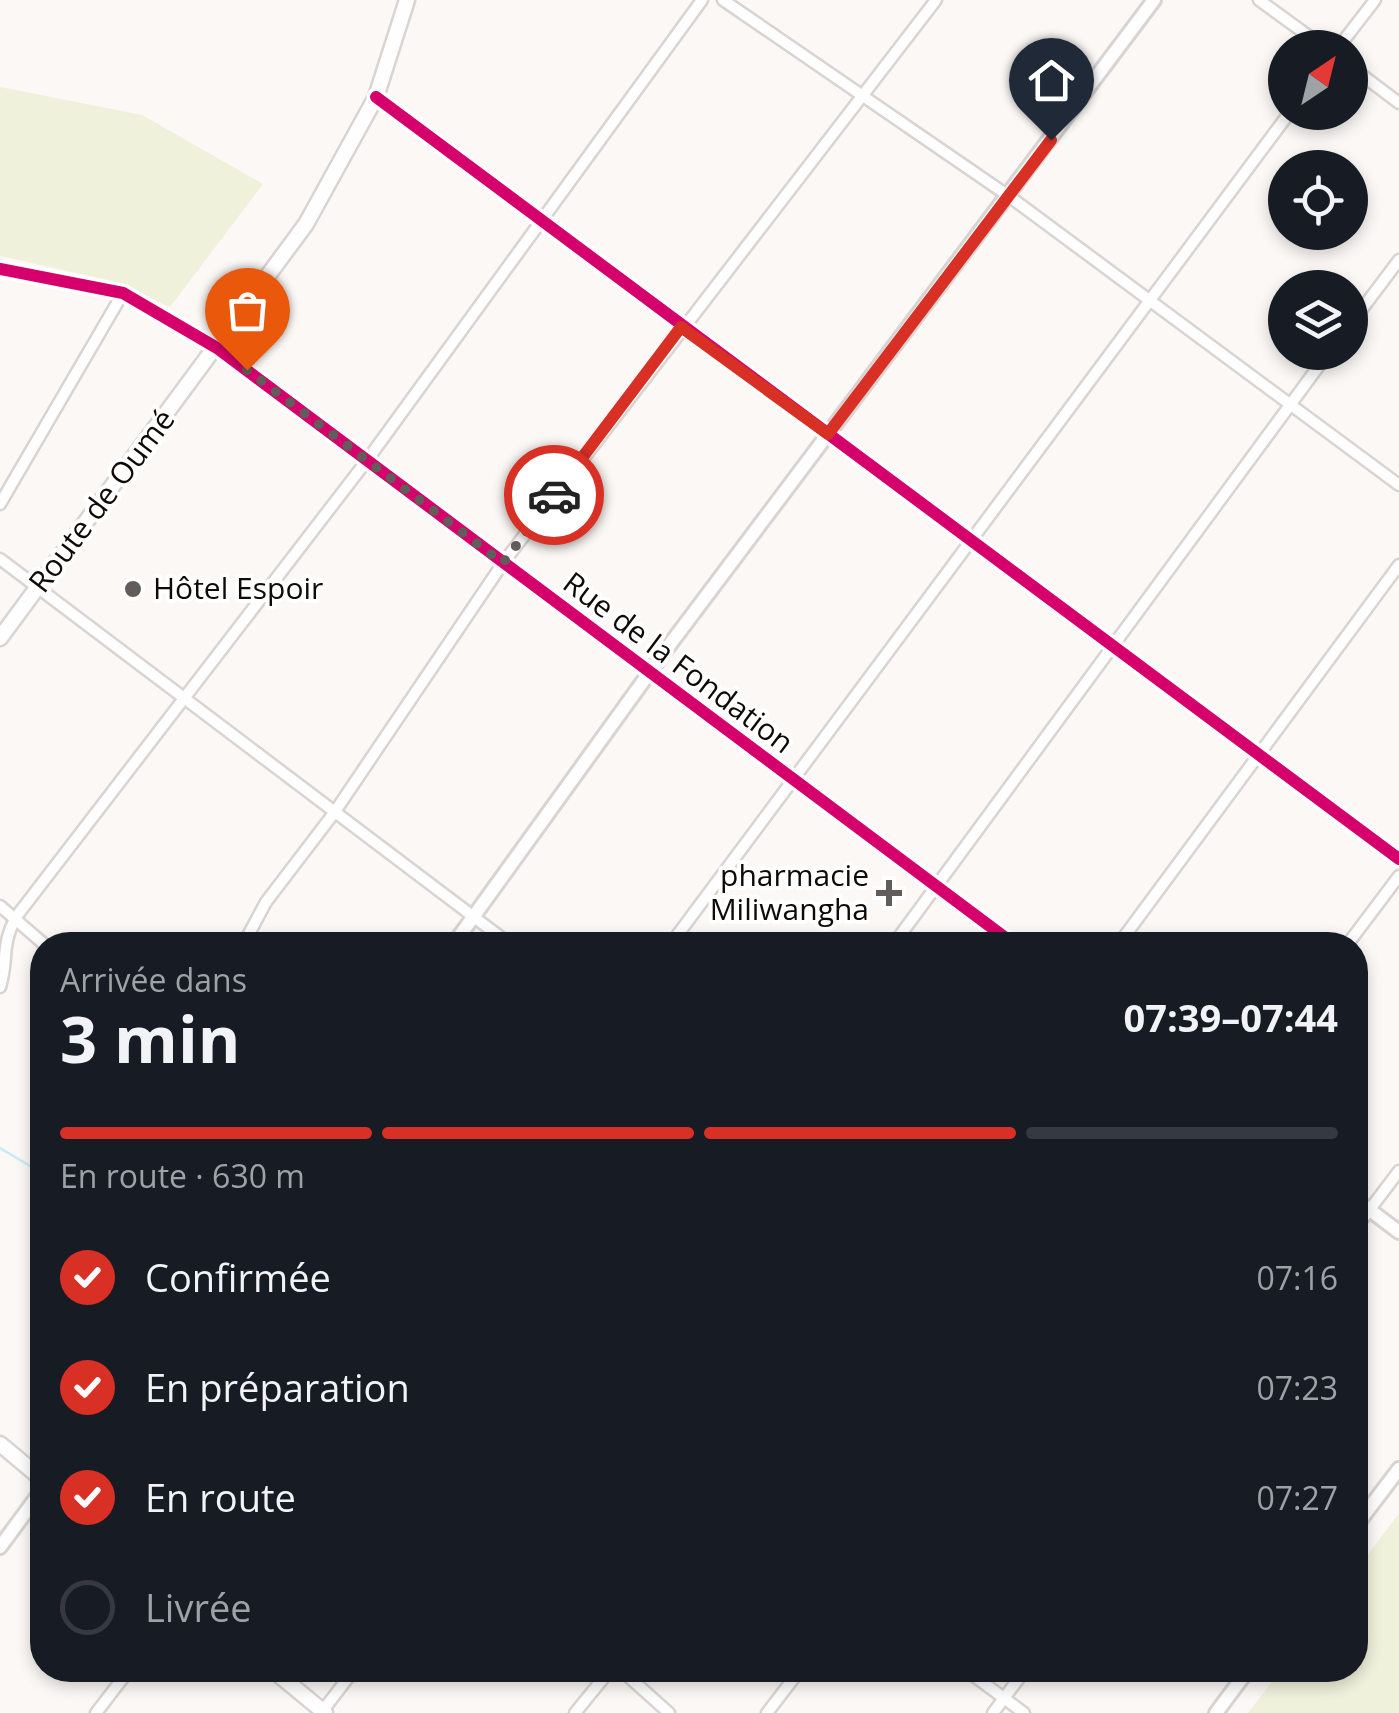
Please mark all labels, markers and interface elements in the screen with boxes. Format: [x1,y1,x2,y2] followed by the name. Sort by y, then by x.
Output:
[1268,30,1368,130] north arrow
[1268,30,1368,370] map controls
[1009,38,1094,141] pin
[1024,53,1079,108] icon: home
[1268,150,1368,250] button: locate
[205,268,290,371] pin
[1268,270,1368,370] button: layers
[220,283,275,338] icon: bag
[18,400,183,600] street label: Route de Oumé
[504,445,604,545] courier
[527,468,582,523] icon: car
[555,562,802,762] street label: Rue de la Fondation
[153,567,323,608] place label: Hôtel Espoir
[122,578,144,600] marker: Hôtel Espoir
[710,854,869,929] place label: pharmacie Miliwangha
[878,882,900,904] marker: pharmacie Miliwangha
[60,958,247,1001] text: Arrivée dans
[1124,991,1338,1043] text: 07:39–07:44
[60,994,240,1082] text: 3 min
[60,1154,305,1197] text: En route · 630 m
[60,1250,115,1305] icon: check
[145,1251,331,1303] text: Confirmée
[1256,1256,1338,1299] text: 07:16
[60,1360,115,1415] icon: check
[145,1361,410,1413] text: En préparation
[1256,1366,1338,1409] text: 07:23
[60,1470,115,1525] icon: check
[145,1471,296,1523] text: En route
[1256,1476,1338,1519] text: 07:27
[145,1581,252,1633] text: Livrée

